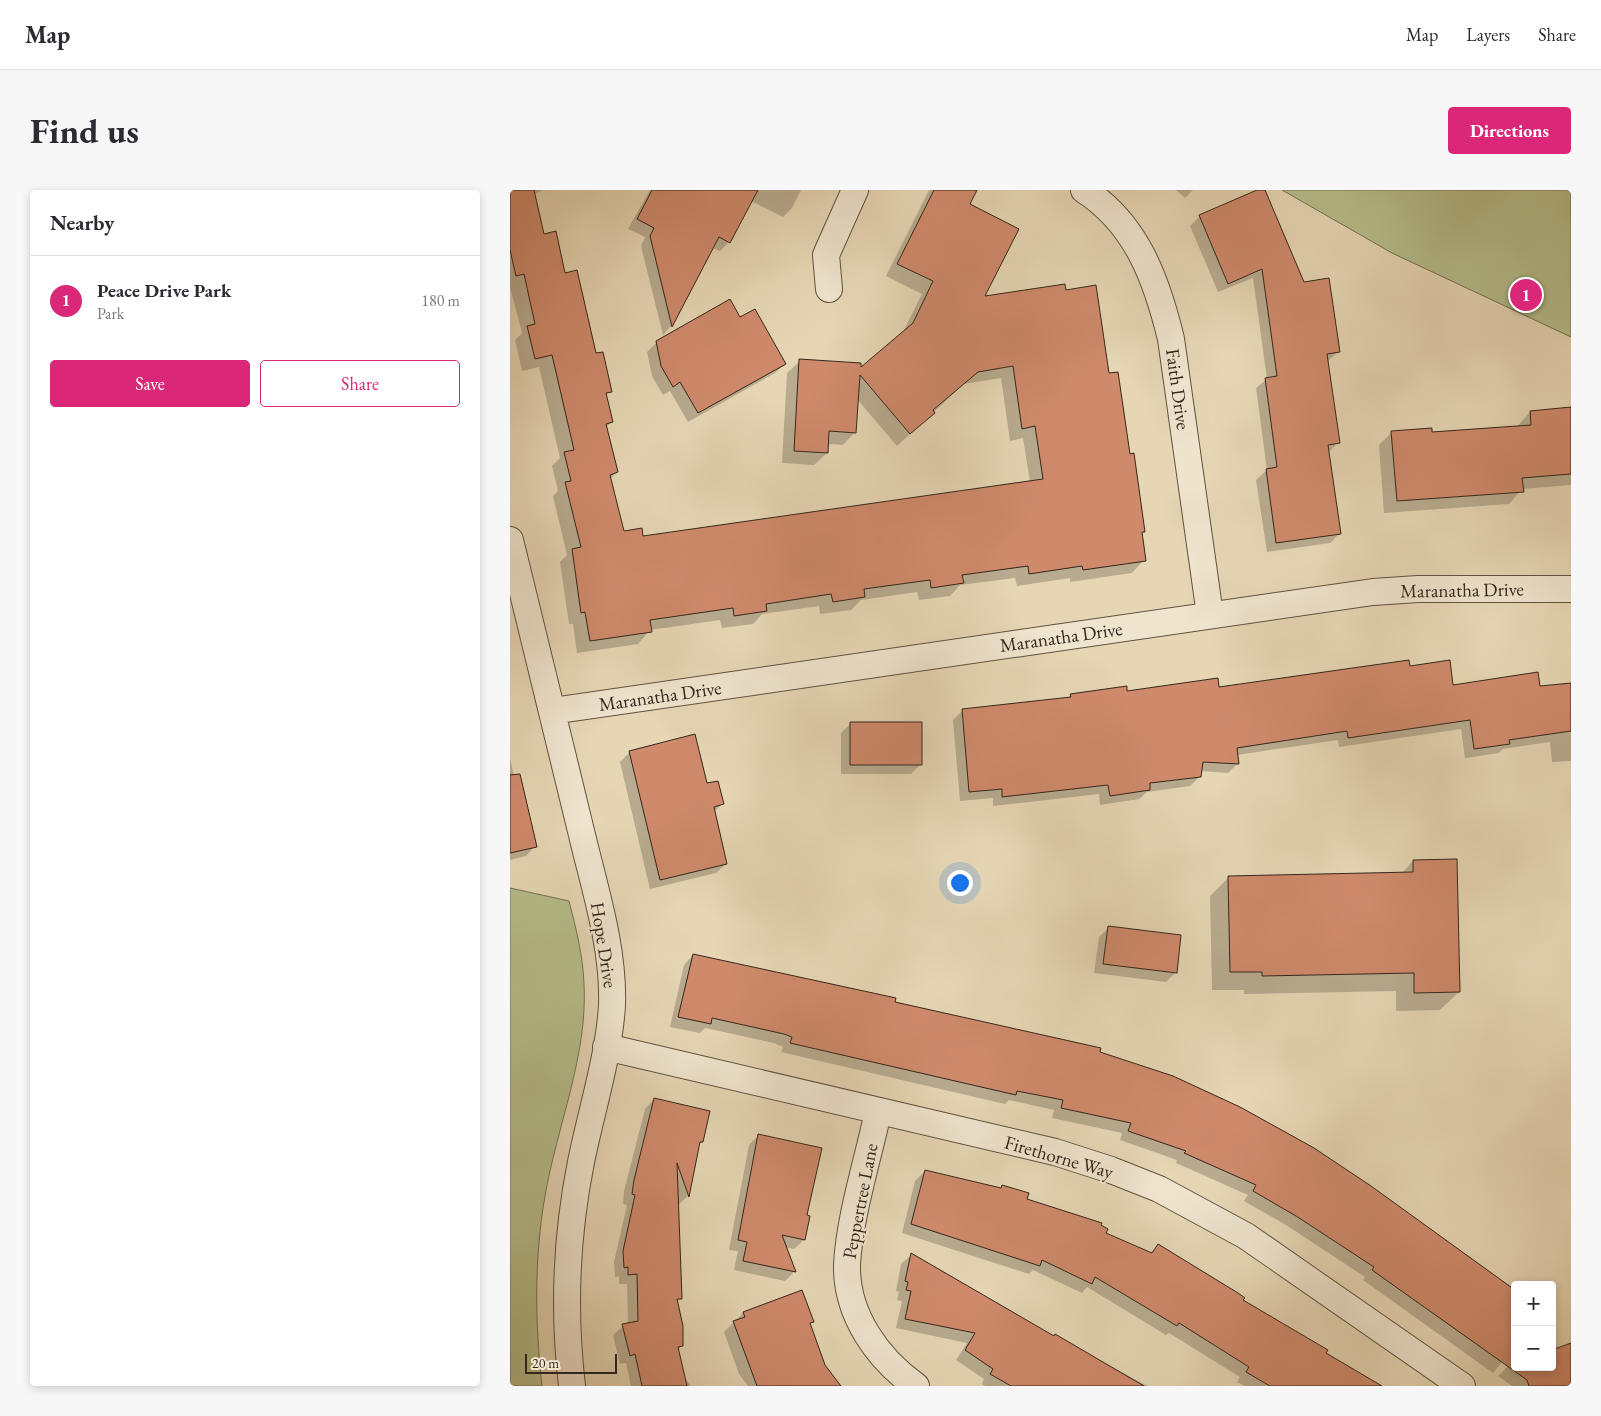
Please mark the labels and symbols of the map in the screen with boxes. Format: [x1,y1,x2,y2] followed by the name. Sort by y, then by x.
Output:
[1510,276,1542,314] pin: 1
[1160,347,1196,431] street label: Faith Drive
[1400,576,1524,604] street label: Maranatha Drive
[998,616,1124,658] street label: Maranatha Drive
[597,675,723,717] street label: Maranatha Drive
[947,870,973,896] your location
[585,900,623,990] street label: Hope Drive
[1002,1130,1117,1185] street label: Firethorne Way
[837,1141,883,1261] street label: Peppertree Lane
[525,1351,618,1374] scale bar

